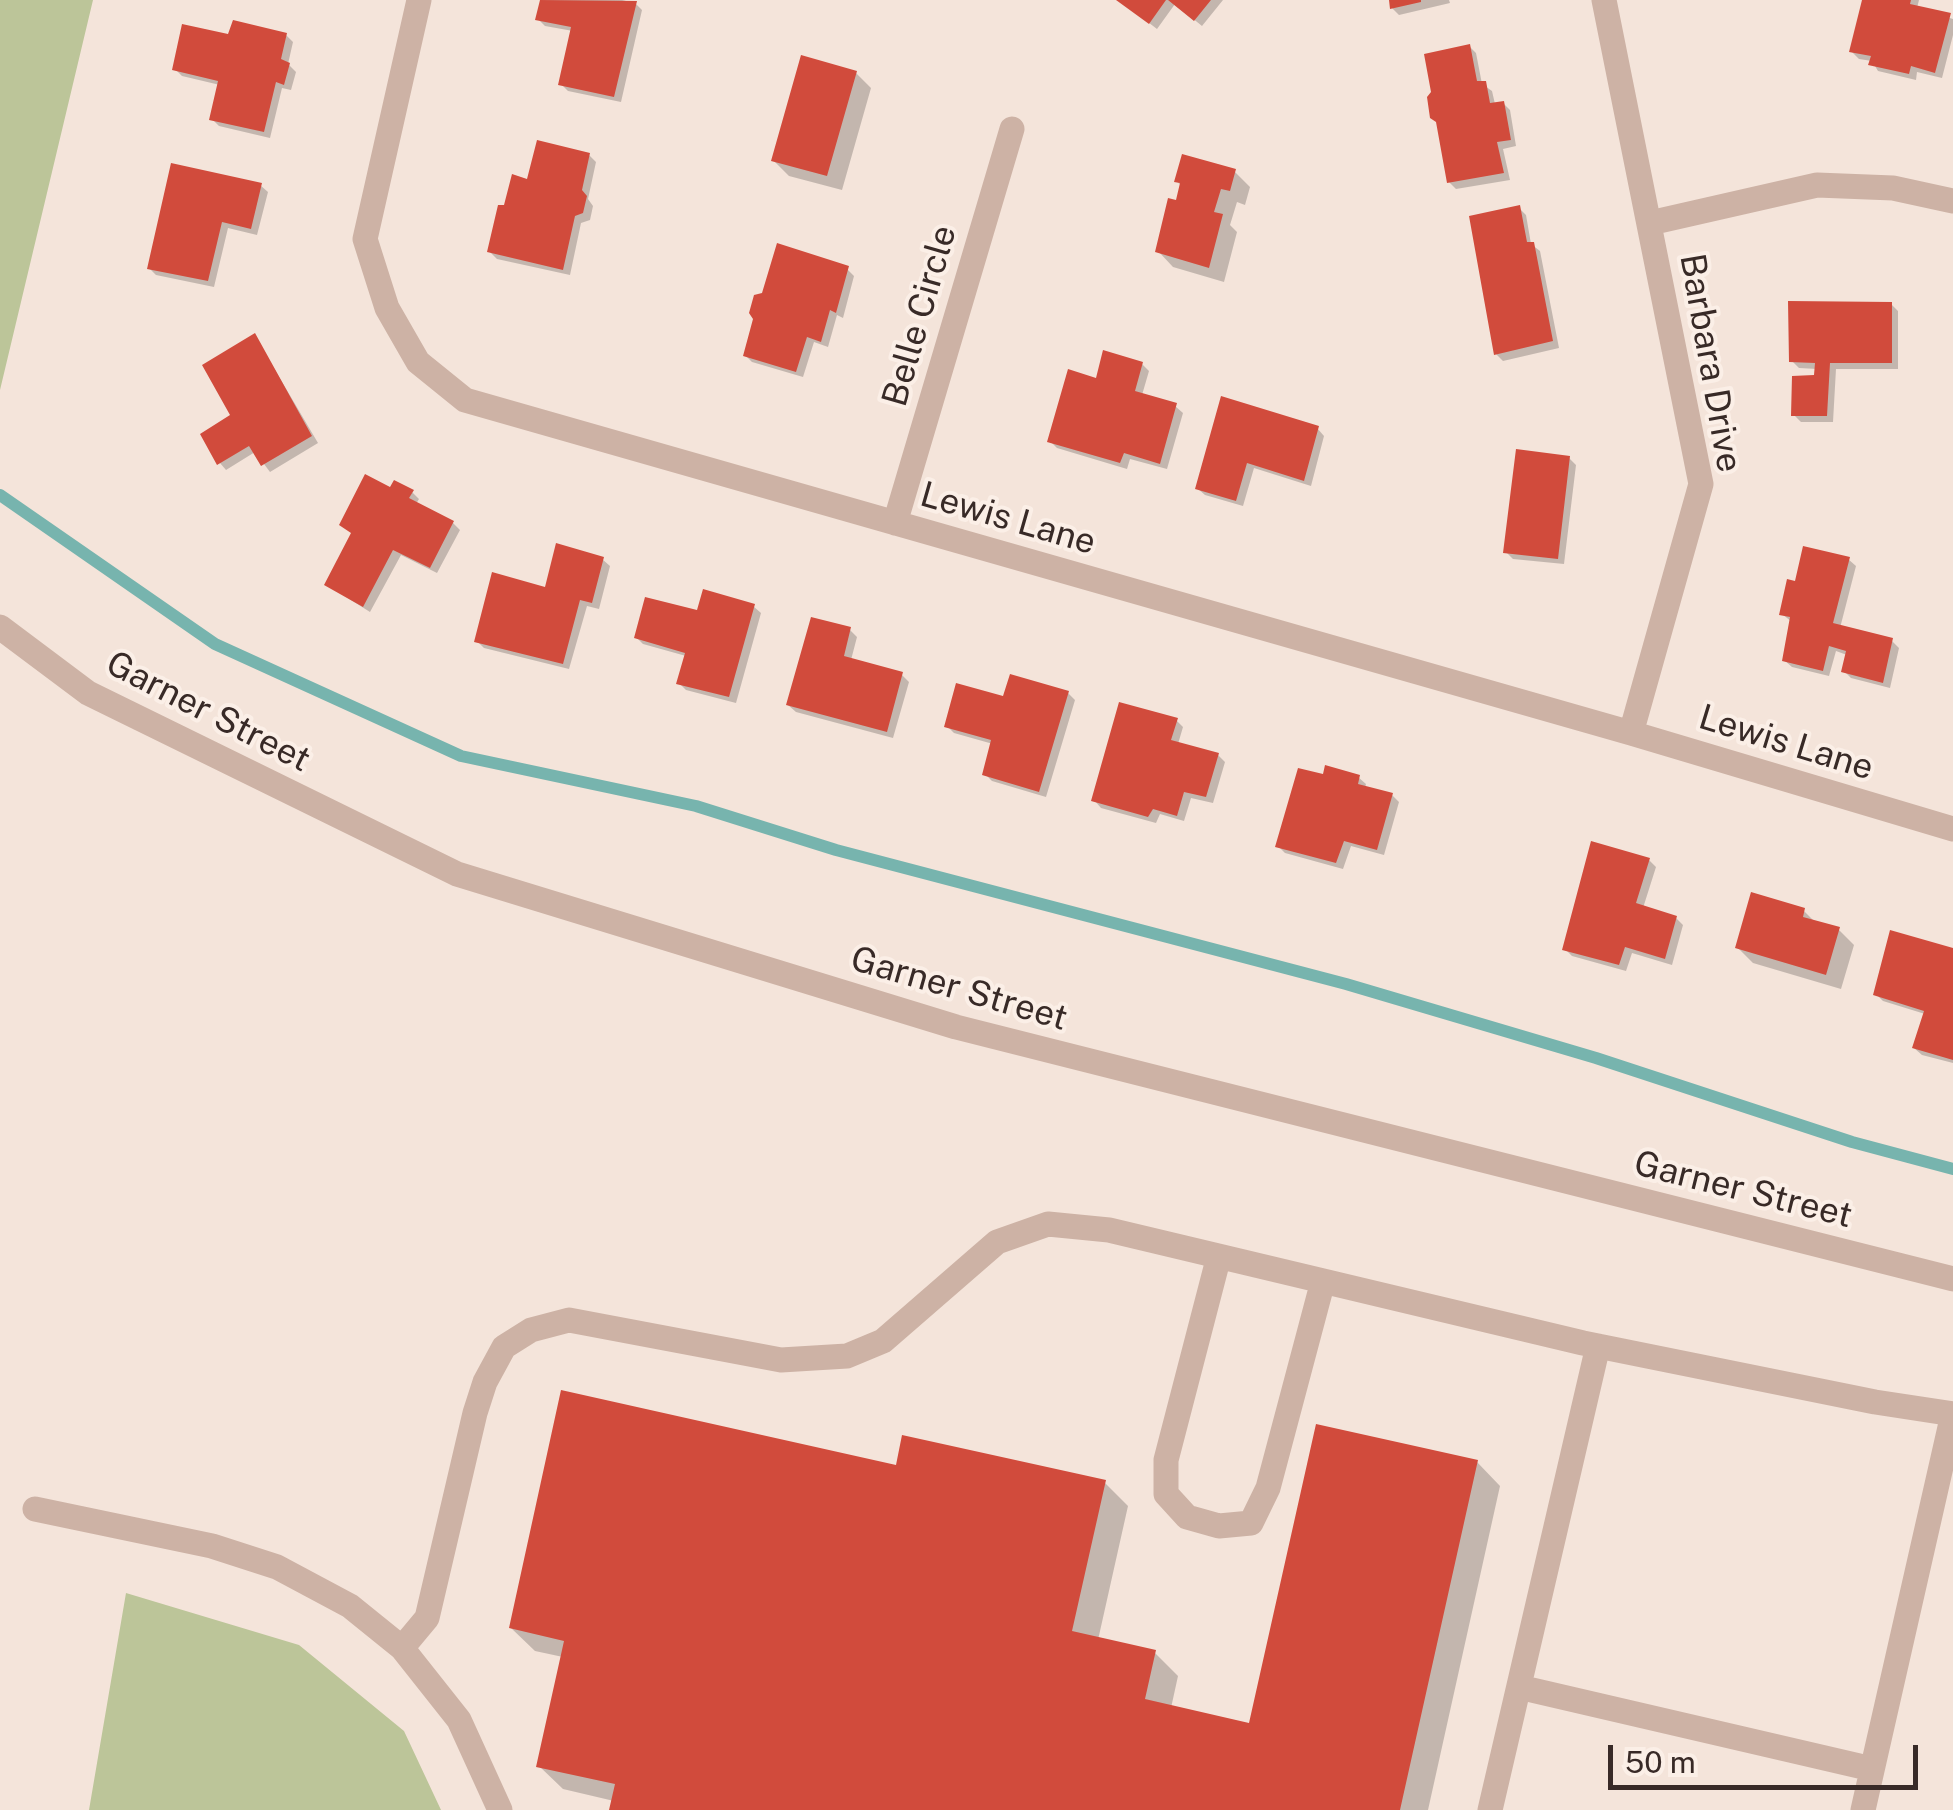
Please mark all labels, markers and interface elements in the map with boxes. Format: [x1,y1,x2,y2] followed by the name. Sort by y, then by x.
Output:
[874,221,966,411] street label: Belle Circle
[1670,250,1750,476] street label: Barbara Drive
[916,474,1100,564] street label: Lewis Lane
[99,643,317,781] street label: Garner Street
[1694,697,1878,789] street label: Lewis Lane
[846,938,1072,1040] street label: Garner Street
[1630,1143,1856,1237] street label: Garner Street
[1613,1725,1923,1787] scale bar
[1625,1744,1696,1780] text: 50 m

